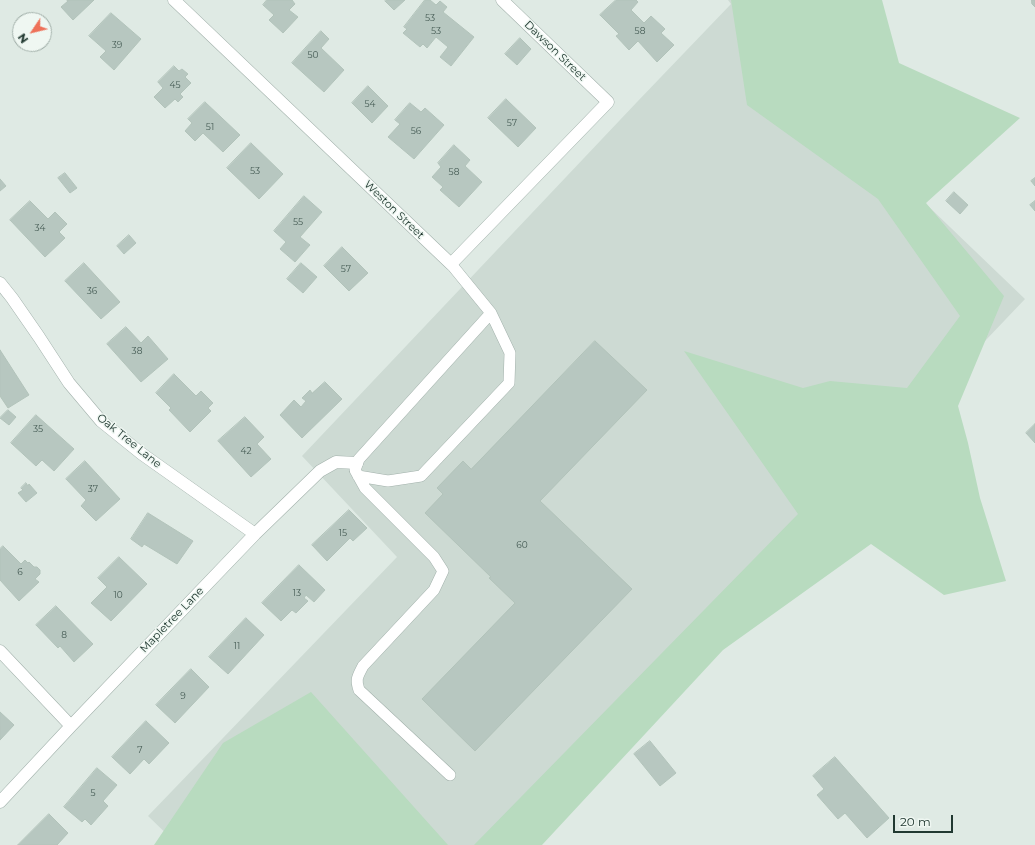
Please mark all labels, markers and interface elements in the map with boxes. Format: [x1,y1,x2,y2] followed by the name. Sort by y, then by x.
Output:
[12,12,52,52] north arrow
[425,13,435,23] house number: 53
[521,18,589,84] street label: Dawson Street
[431,26,441,36] house number: 53
[635,26,645,36] house number: 58
[15,31,31,46] text: N
[112,40,122,50] house number: 39
[307,50,319,60] house number: 50
[169,80,181,90] house number: 45
[364,99,376,109] house number: 54
[507,118,517,128] house number: 57
[206,122,214,132] house number: 51
[411,126,421,136] house number: 56
[250,166,260,176] house number: 53
[449,167,459,177] house number: 58
[361,178,427,242] street label: Weston Street
[293,217,303,227] house number: 55
[34,223,46,233] house number: 34
[341,264,351,274] house number: 57
[87,286,97,296] house number: 36
[132,346,142,356] house number: 38
[94,411,164,471] street label: Oak Tree Lane
[33,424,43,434] house number: 35
[240,446,252,456] house number: 42
[88,484,98,494] house number: 37
[339,528,347,538] house number: 15
[516,540,528,550] house number: 60
[17,567,23,577] house number: 6
[137,584,207,656] street label: Mapletree Lane
[293,588,301,598] house number: 13
[113,590,123,600] house number: 10
[61,630,67,640] house number: 8
[234,641,240,651] house number: 11
[180,691,186,701] house number: 9
[137,745,143,755] house number: 7
[90,788,96,798] house number: 5
[895,807,955,833] scale bar
[900,814,931,829] text: 20 m

